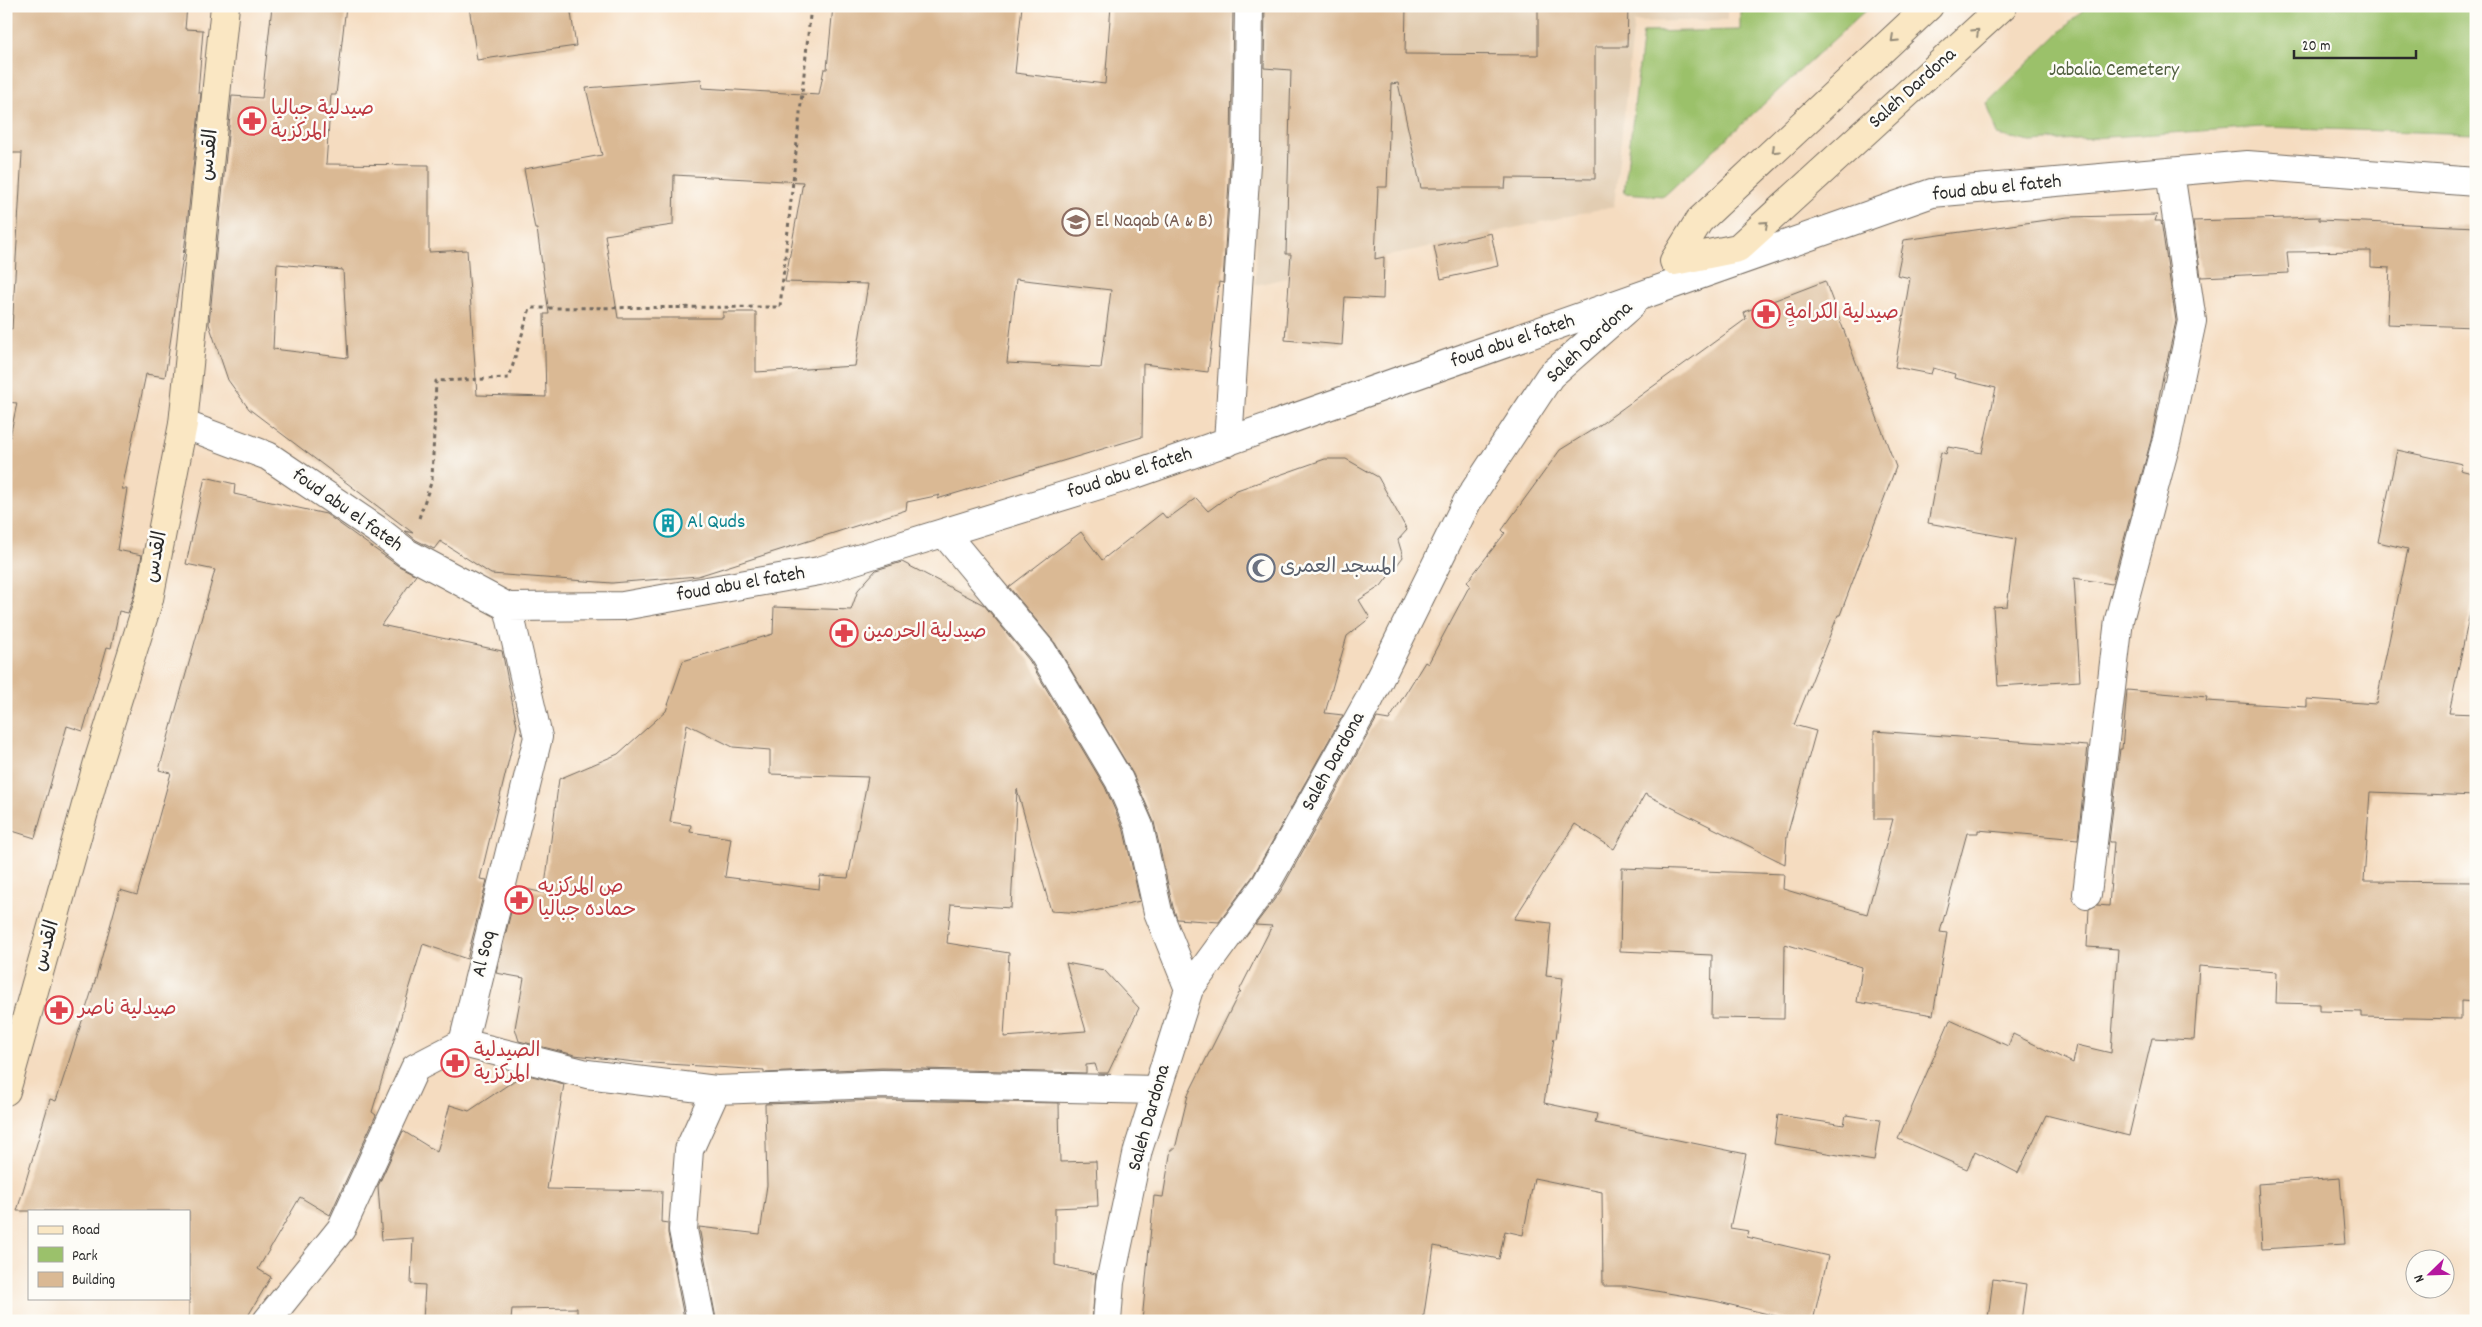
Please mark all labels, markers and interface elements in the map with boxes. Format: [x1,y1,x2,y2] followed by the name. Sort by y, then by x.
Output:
[2294,28,2417,60] scale bar
[1970,29,1979,38] one-way arrow
[1890,33,1899,42] one-way arrow
[2302,36,2330,58] text: 20 m
[1863,42,1964,136] street label: Saleh Dardona
[2049,57,2180,85] park label: Jabalia Cemetery
[271,96,374,147] place label: صيدلية جباليا المركزية
[237,106,267,136] pharmacy icon: صيدلية جباليا المركزية
[193,128,227,182] street label: القدس
[1771,144,1780,153] one-way arrow
[1931,168,2063,210] street label: foud abu el fateh
[1061,207,1091,237] school or university icon: El Naqab (A & B)
[1095,208,1213,236] place label: El Naqab (A & B)
[1759,220,1768,229] one-way arrow
[1540,295,1640,391] street label: Saleh Dardona
[1751,299,1781,329] pharmacy icon: ِِصيدلية الكرامة
[1785,300,1899,328] place label: ِِصيدلية الكرامة
[1447,308,1579,376] street label: foud abu el fateh
[1064,441,1196,507] street label: foud abu el fateh
[286,462,408,560] street label: foud abu el fateh
[653,508,683,538] building icon: Al Quds
[687,509,745,537] place label: Al Quds
[138,529,176,585] street label: القدس
[1246,553,1276,583] mosque icon: المسجد العمرى
[1280,554,1396,582] place label: المسجد العمرى
[675,560,807,610] street label: foud abu el fateh
[829,618,859,648] pharmacy icon: صيدلية الحرمين
[863,619,987,647] place label: صيدلية الحرمين
[1295,707,1373,817] street label: Saleh Dardona
[538,874,636,925] place label: ص المركزيه حماده جباليا
[504,885,534,915] pharmacy icon: ص المركزيه حماده جباليا
[26,917,68,975] street label: القدس
[466,928,504,980] street label: Al Soq
[44,995,74,1025] pharmacy icon: صيدلية ناصر
[76,996,177,1024] place label: صيدلية ناصر
[474,1038,540,1089] place label: الصيدلية المركزية
[440,1048,470,1078] pharmacy icon: الصيدلية المركزية
[1121,1061,1179,1175] street label: Saleh Dardona
[28,1210,190,1300] legend
[72,1220,100,1242] text: Road
[72,1246,98,1268] text: Park
[2404,1250,2454,1300] north arrow
[72,1270,115,1292] text: Building
[2409,1271,2430,1285] text: N

